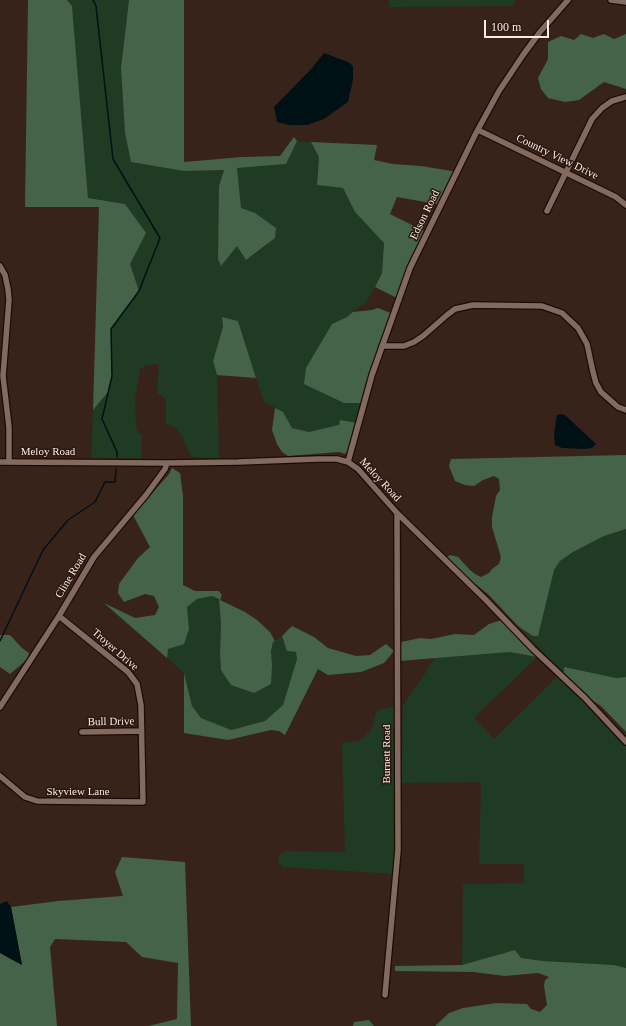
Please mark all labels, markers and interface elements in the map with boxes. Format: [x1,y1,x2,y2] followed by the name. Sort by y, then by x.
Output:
[486,12,551,38] scale bar
[491,20,521,34] text: 100 m
[514,131,600,183] street label: Country View Drive
[407,188,443,242] street label: Edson Road
[21,445,75,459] street label: Meloy Road
[357,456,403,504] street label: Meloy Road
[53,551,89,601] street label: Cline Road
[89,626,141,674] street label: Troyer Drive
[88,715,134,729] street label: Bull Drive
[380,725,394,783] street label: Burnett Road
[46,785,110,799] street label: Skyview Lane

